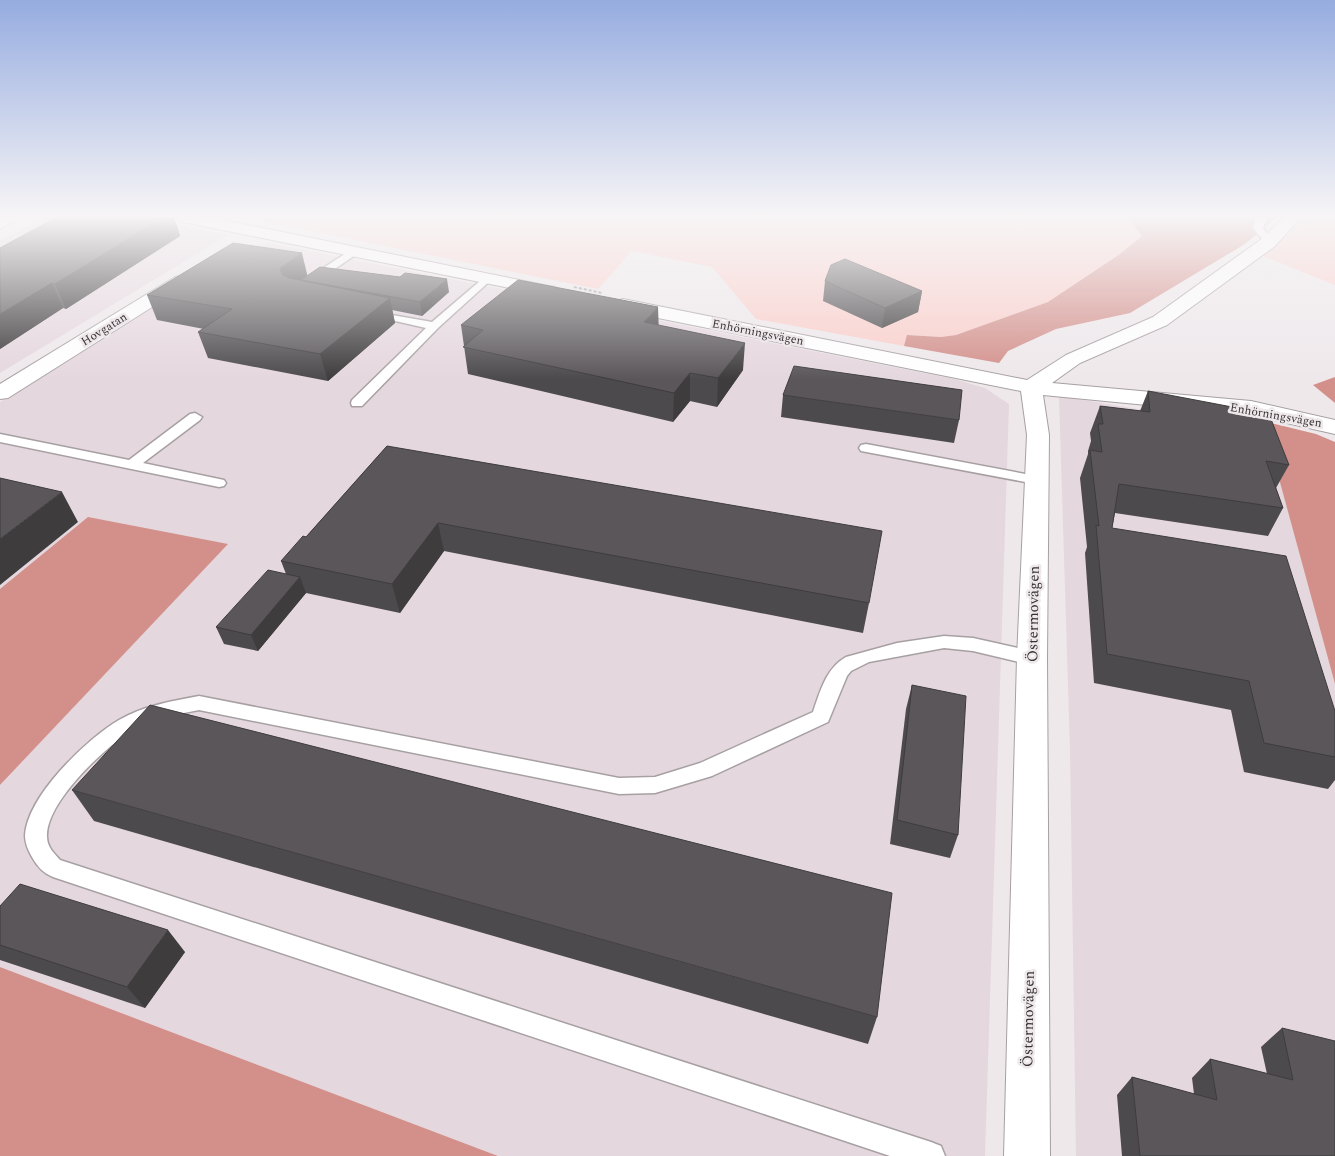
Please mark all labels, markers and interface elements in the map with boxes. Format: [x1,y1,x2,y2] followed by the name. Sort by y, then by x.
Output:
[77,308,131,351] street label: Hovgatan
[710,314,805,351] street label: Enhörningsvägen
[1228,398,1323,433] street label: Enhörningsvägen
[1021,565,1046,662] street label: Östermovägen
[1016,970,1041,1067] street label: Östermovägen

